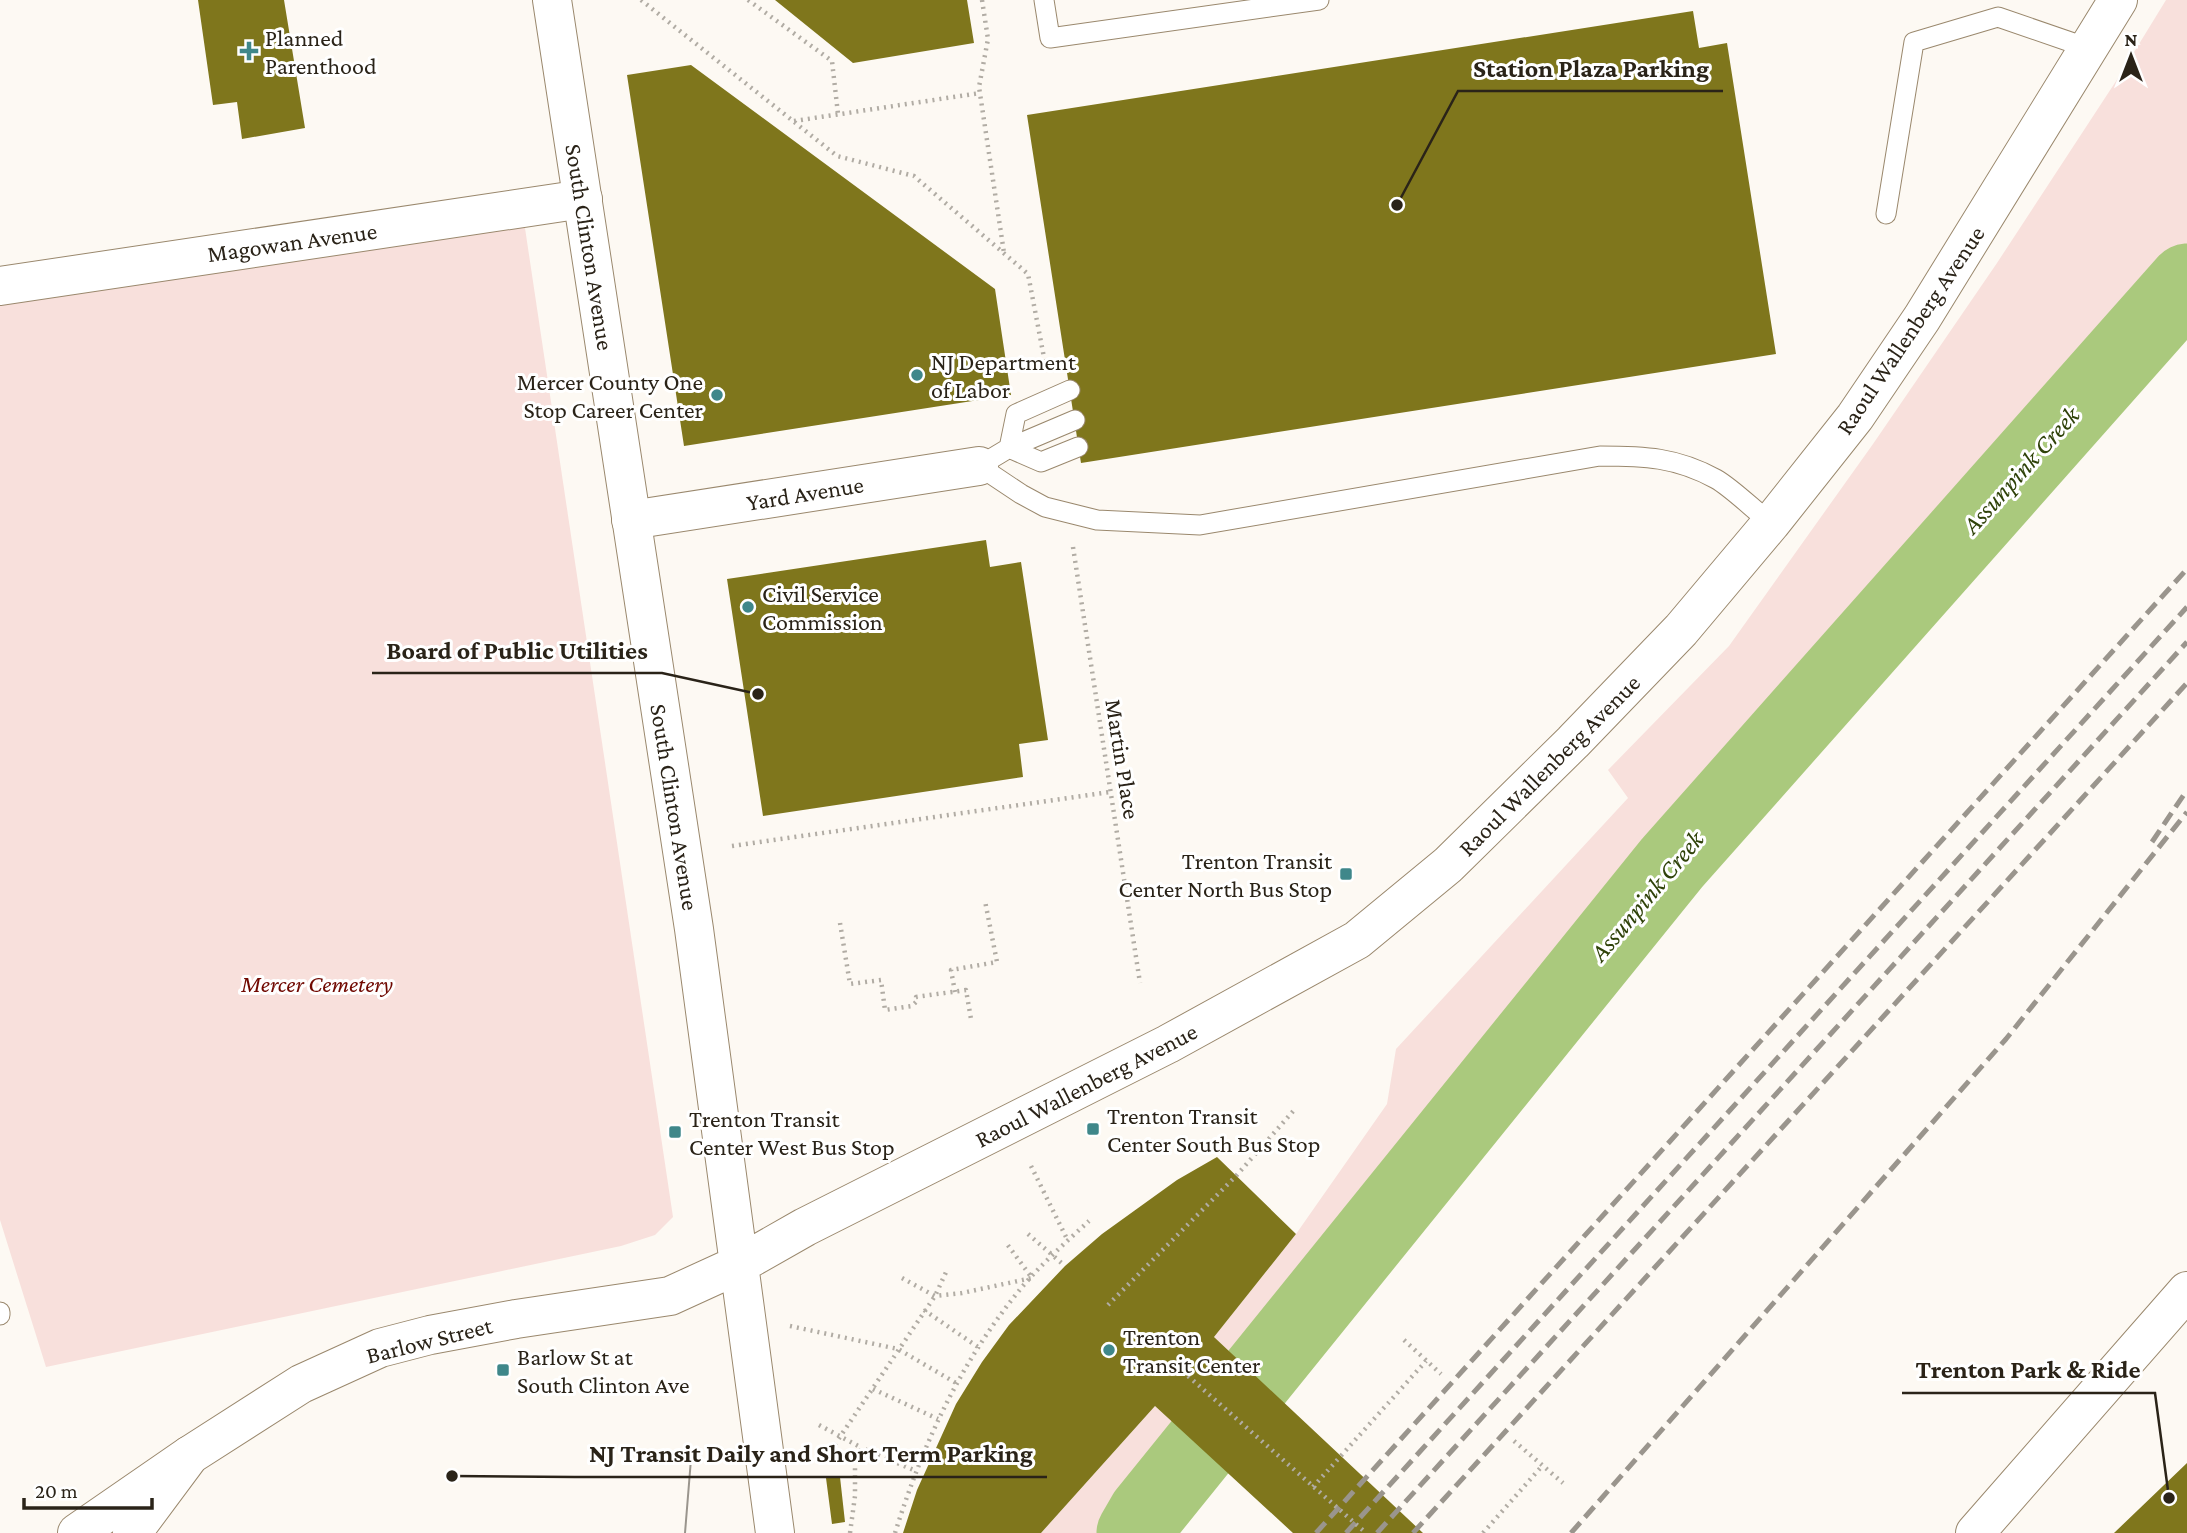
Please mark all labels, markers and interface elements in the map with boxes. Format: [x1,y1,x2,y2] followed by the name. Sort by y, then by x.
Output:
[2096,21,2166,91] north arrow
[265,24,377,79] place label: Planned Parenthood
[2125,29,2138,50] text: N
[239,41,259,61] marker: Planned Parenthood
[1458,44,1723,91] callout: Station Plaza Parking
[1473,54,1709,83] text: Station Plaza Parking
[560,142,620,352] street label: South Clinton Avenue
[205,217,379,267] street label: Magowan Avenue
[1830,221,1990,439] street label: Raoul Wallenberg Avenue
[931,348,1077,403] place label: NJ Department of Labor
[909,367,925,383] marker: NJ Department of Labor
[517,368,703,423] place label: Mercer County One Stop Career Center
[709,387,725,403] marker: Mercer County One Stop Career Center
[1955,399,2087,541] water label: Assunpink Creek
[745,470,865,516] street label: Yard Avenue
[762,580,883,635] place label: Civil Service Commission
[740,599,756,615] marker: Civil Service Commission
[372,626,662,673] callout: Board of Public Utilities
[386,636,648,665] text: Board of Public Utilities
[1453,669,1645,861] street label: Raoul Wallenberg Avenue
[1100,697,1146,821] street label: Martin Place
[645,702,705,912] street label: South Clinton Avenue
[1583,824,1711,968] water label: Assunpink Creek
[1118,847,1333,902] place label: Trenton Transit Center North Bus Stop
[1338,866,1354,882] marker: Trenton Transit Center North Bus Stop
[240,970,393,997] park label: Mercer Cemetery
[970,1017,1202,1153] street label: Raoul Wallenberg Avenue
[1107,1102,1320,1157] place label: Trenton Transit Center South Bus Stop
[689,1105,895,1160] place label: Trenton Transit Center West Bus Stop
[1085,1121,1101,1137] marker: Trenton Transit Center South Bus Stop
[667,1124,683,1140] marker: Trenton Transit Center West Bus Stop
[363,1311,496,1369] street label: Barlow Street
[1123,1323,1261,1378] place label: Trenton Transit Center
[1101,1342,1117,1358] marker: Trenton Transit Center
[517,1343,689,1398] place label: Barlow St at South Clinton Ave
[1902,1346,2155,1393] callout: Trenton Park & Ride
[1915,1355,2141,1384] text: Trenton Park & Ride
[495,1362,511,1378] marker: Barlow St at South Clinton Ave
[575,1430,1047,1477] callout: NJ Transit Daily and Short Term Parking
[589,1439,1033,1468] text: NJ Transit Daily and Short Term Parking
[24,1466,152,1510] scale bar
[35,1479,78,1503] text: 20 m

